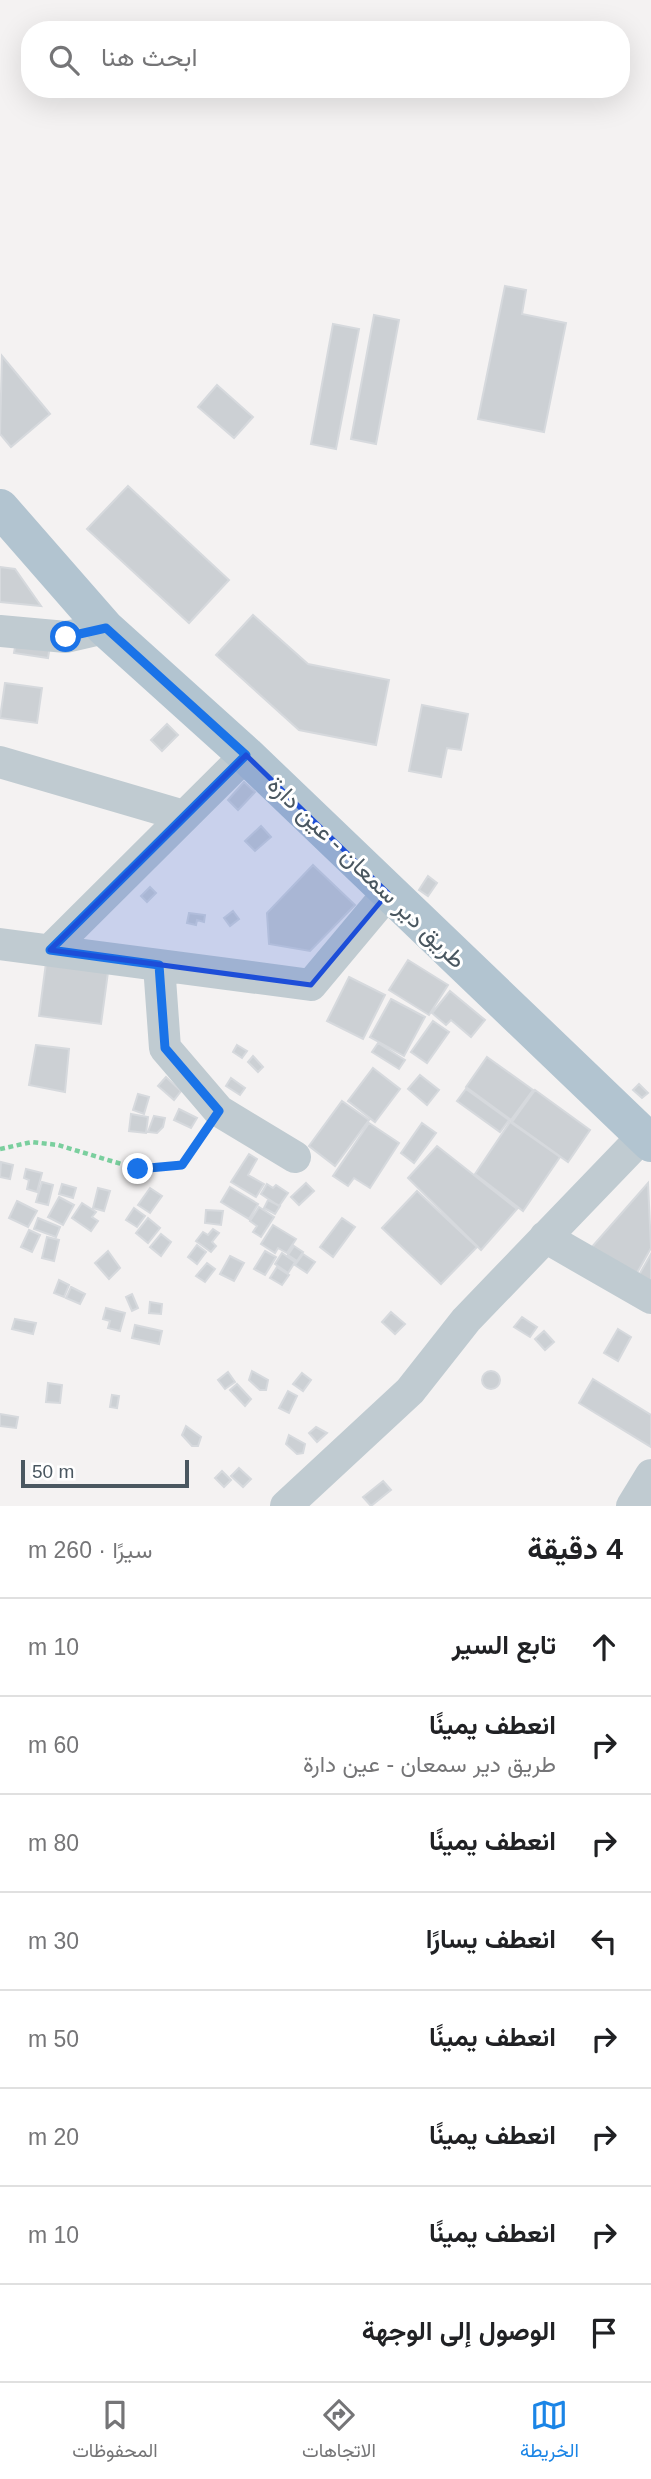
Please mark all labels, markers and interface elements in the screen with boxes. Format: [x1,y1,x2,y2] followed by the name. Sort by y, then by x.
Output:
[21,21,630,98] search box
[45,41,83,79] icon: search
[101,42,197,72] text: ابحث هنا
[50,621,81,652] route start
[261,771,471,975] street label: طريق دير سمعان - عين دارة
[122,1153,153,1184] route end
[21,1457,189,1489] scale bar
[32,1461,74,1482] text: 50 m
[527,1532,623,1565] text: 4 دقيقة
[28,1537,152,1563] text: سيرًا · 260 m
[585,1628,623,1666] icon: ahead
[452,1630,556,1660] text: تابع السير
[28,1634,79,1660] text: 10 m
[429,1710,556,1740] text: انعطف يمينًا
[585,1726,623,1764] icon: right
[28,1732,79,1758] text: 60 m
[303,1751,556,1777] text: طريق دير سمعان - عين دارة
[585,1824,623,1862] icon: right
[429,1826,556,1856] text: انعطف يمينًا
[28,1830,79,1856] text: 80 m
[585,1922,623,1960] icon: left
[426,1924,556,1954] text: انعطف يسارًا
[28,1928,79,1954] text: 30 m
[585,2020,623,2058] icon: right
[429,2022,556,2052] text: انعطف يمينًا
[28,2026,79,2052] text: 50 m
[585,2118,623,2156] icon: right
[429,2120,556,2150] text: انعطف يمينًا
[28,2124,79,2150] text: 20 m
[585,2216,623,2254] icon: right
[429,2218,556,2248] text: انعطف يمينًا
[28,2222,79,2248] text: 10 m
[585,2314,623,2352] icon: arrive
[362,2316,556,2346] text: الوصول إلى الوجهة
[72,2396,158,2467] tab: المحفوظات
[302,2396,376,2467] tab: الاتجاهات
[520,2396,579,2467] tab: الخريطة

